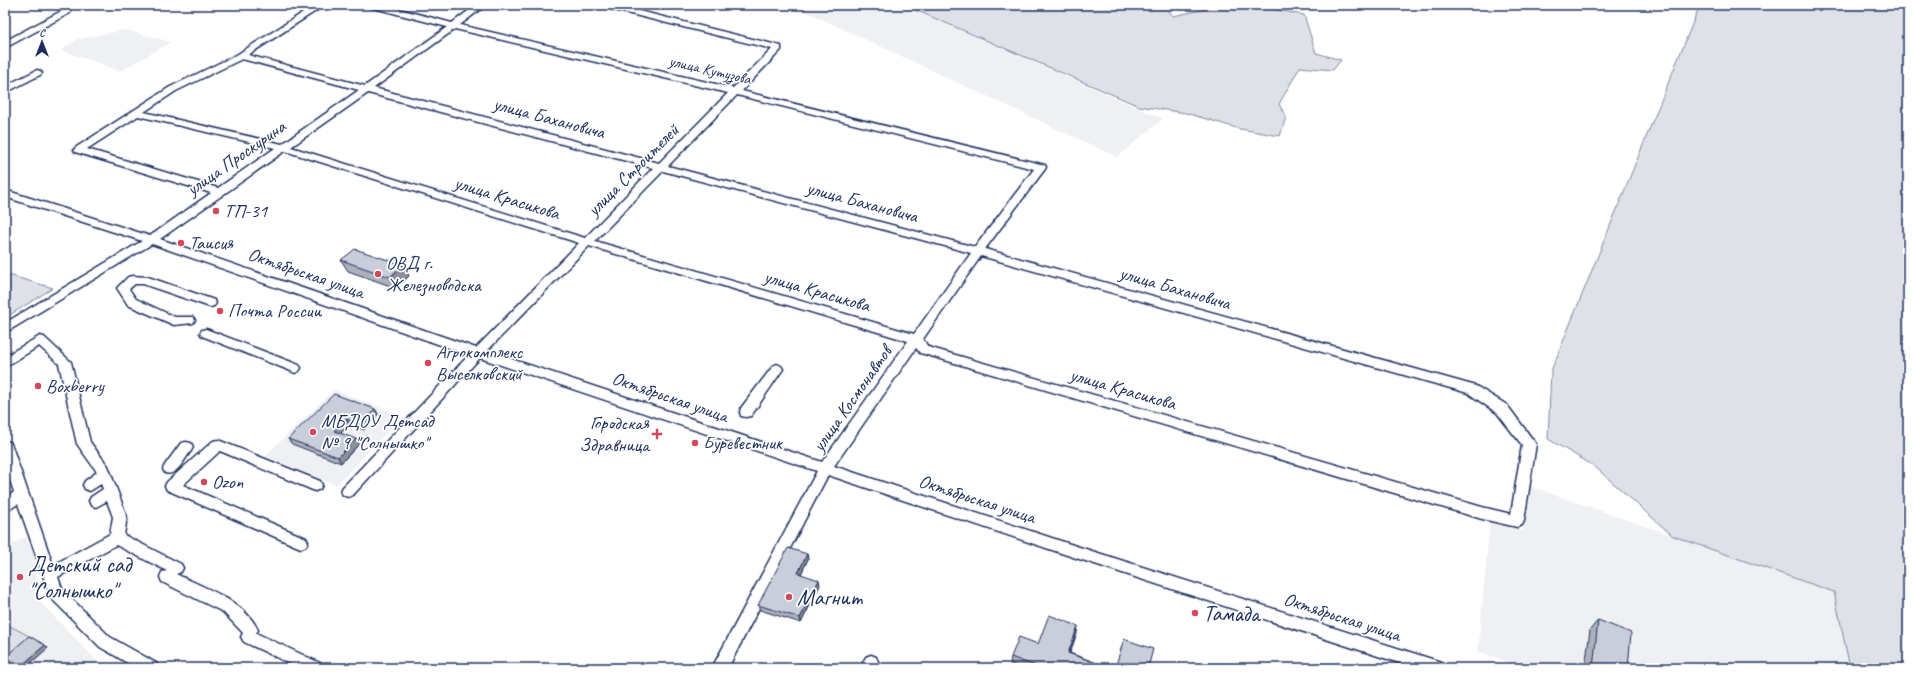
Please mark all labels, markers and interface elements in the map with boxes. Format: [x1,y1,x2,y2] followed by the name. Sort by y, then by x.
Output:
[22,22,62,62] north arrow
[39,25,46,39] text: С
[666,51,754,89] street label: улица Кутузова
[490,91,608,145] street label: улица Бахановича
[181,114,292,202] street label: улица Проскурина
[581,118,685,222] street label: улица Строителей
[451,170,564,226] street label: улица Красикова
[803,175,921,229] street label: улица Бахановича
[224,199,269,223] place label: ТП-31
[211,206,221,216] marker: ТП-31
[189,231,234,255] place label: Таисия
[176,238,186,248] marker: Таисия
[245,242,369,305] street label: Октябрьская улица
[386,251,482,297] place label: ОВД г. Железноводска
[1116,260,1234,316] street label: улица Бахановича
[760,264,874,318] street label: улица Красикова
[373,269,383,279] marker: ОВД г. Железноводска
[228,299,323,323] place label: Почта России
[215,306,225,316] marker: Почта России
[806,339,899,457] street label: улица Космонавтов
[436,340,523,386] place label: Агрокомплекс Выселковский
[423,358,433,368] marker: Агрокомплекс Выселковский
[1066,362,1180,416] street label: улица Красикова
[609,366,733,429] street label: Октябрьская улица
[46,374,105,398] place label: Boxberry
[33,381,43,391] marker: Boxberry
[321,409,435,455] place label: МБДОУ Детсад № 9 "Солнышко"
[579,411,651,457] place label: Городская Здравница
[308,427,318,437] marker: МБДОУ Детсад № 9 "Солнышко"
[652,429,662,439] marker: Городская Здравница
[703,431,783,455] place label: Буревестник
[690,438,700,448] marker: Буревестник
[916,469,1041,530] street label: Октябрьская улица
[212,470,244,494] place label: Ozon
[199,477,209,487] marker: Ozon
[28,550,134,605] place label: Детский сад "Солнышко"
[15,572,25,582] marker: Детский сад "Солнышко"
[797,583,863,612] place label: Магнит
[1281,587,1406,648] street label: Октябрьская улица
[784,592,794,602] marker: Магнит
[1203,599,1262,628] place label: Тамада
[1190,608,1200,618] marker: Тамада

